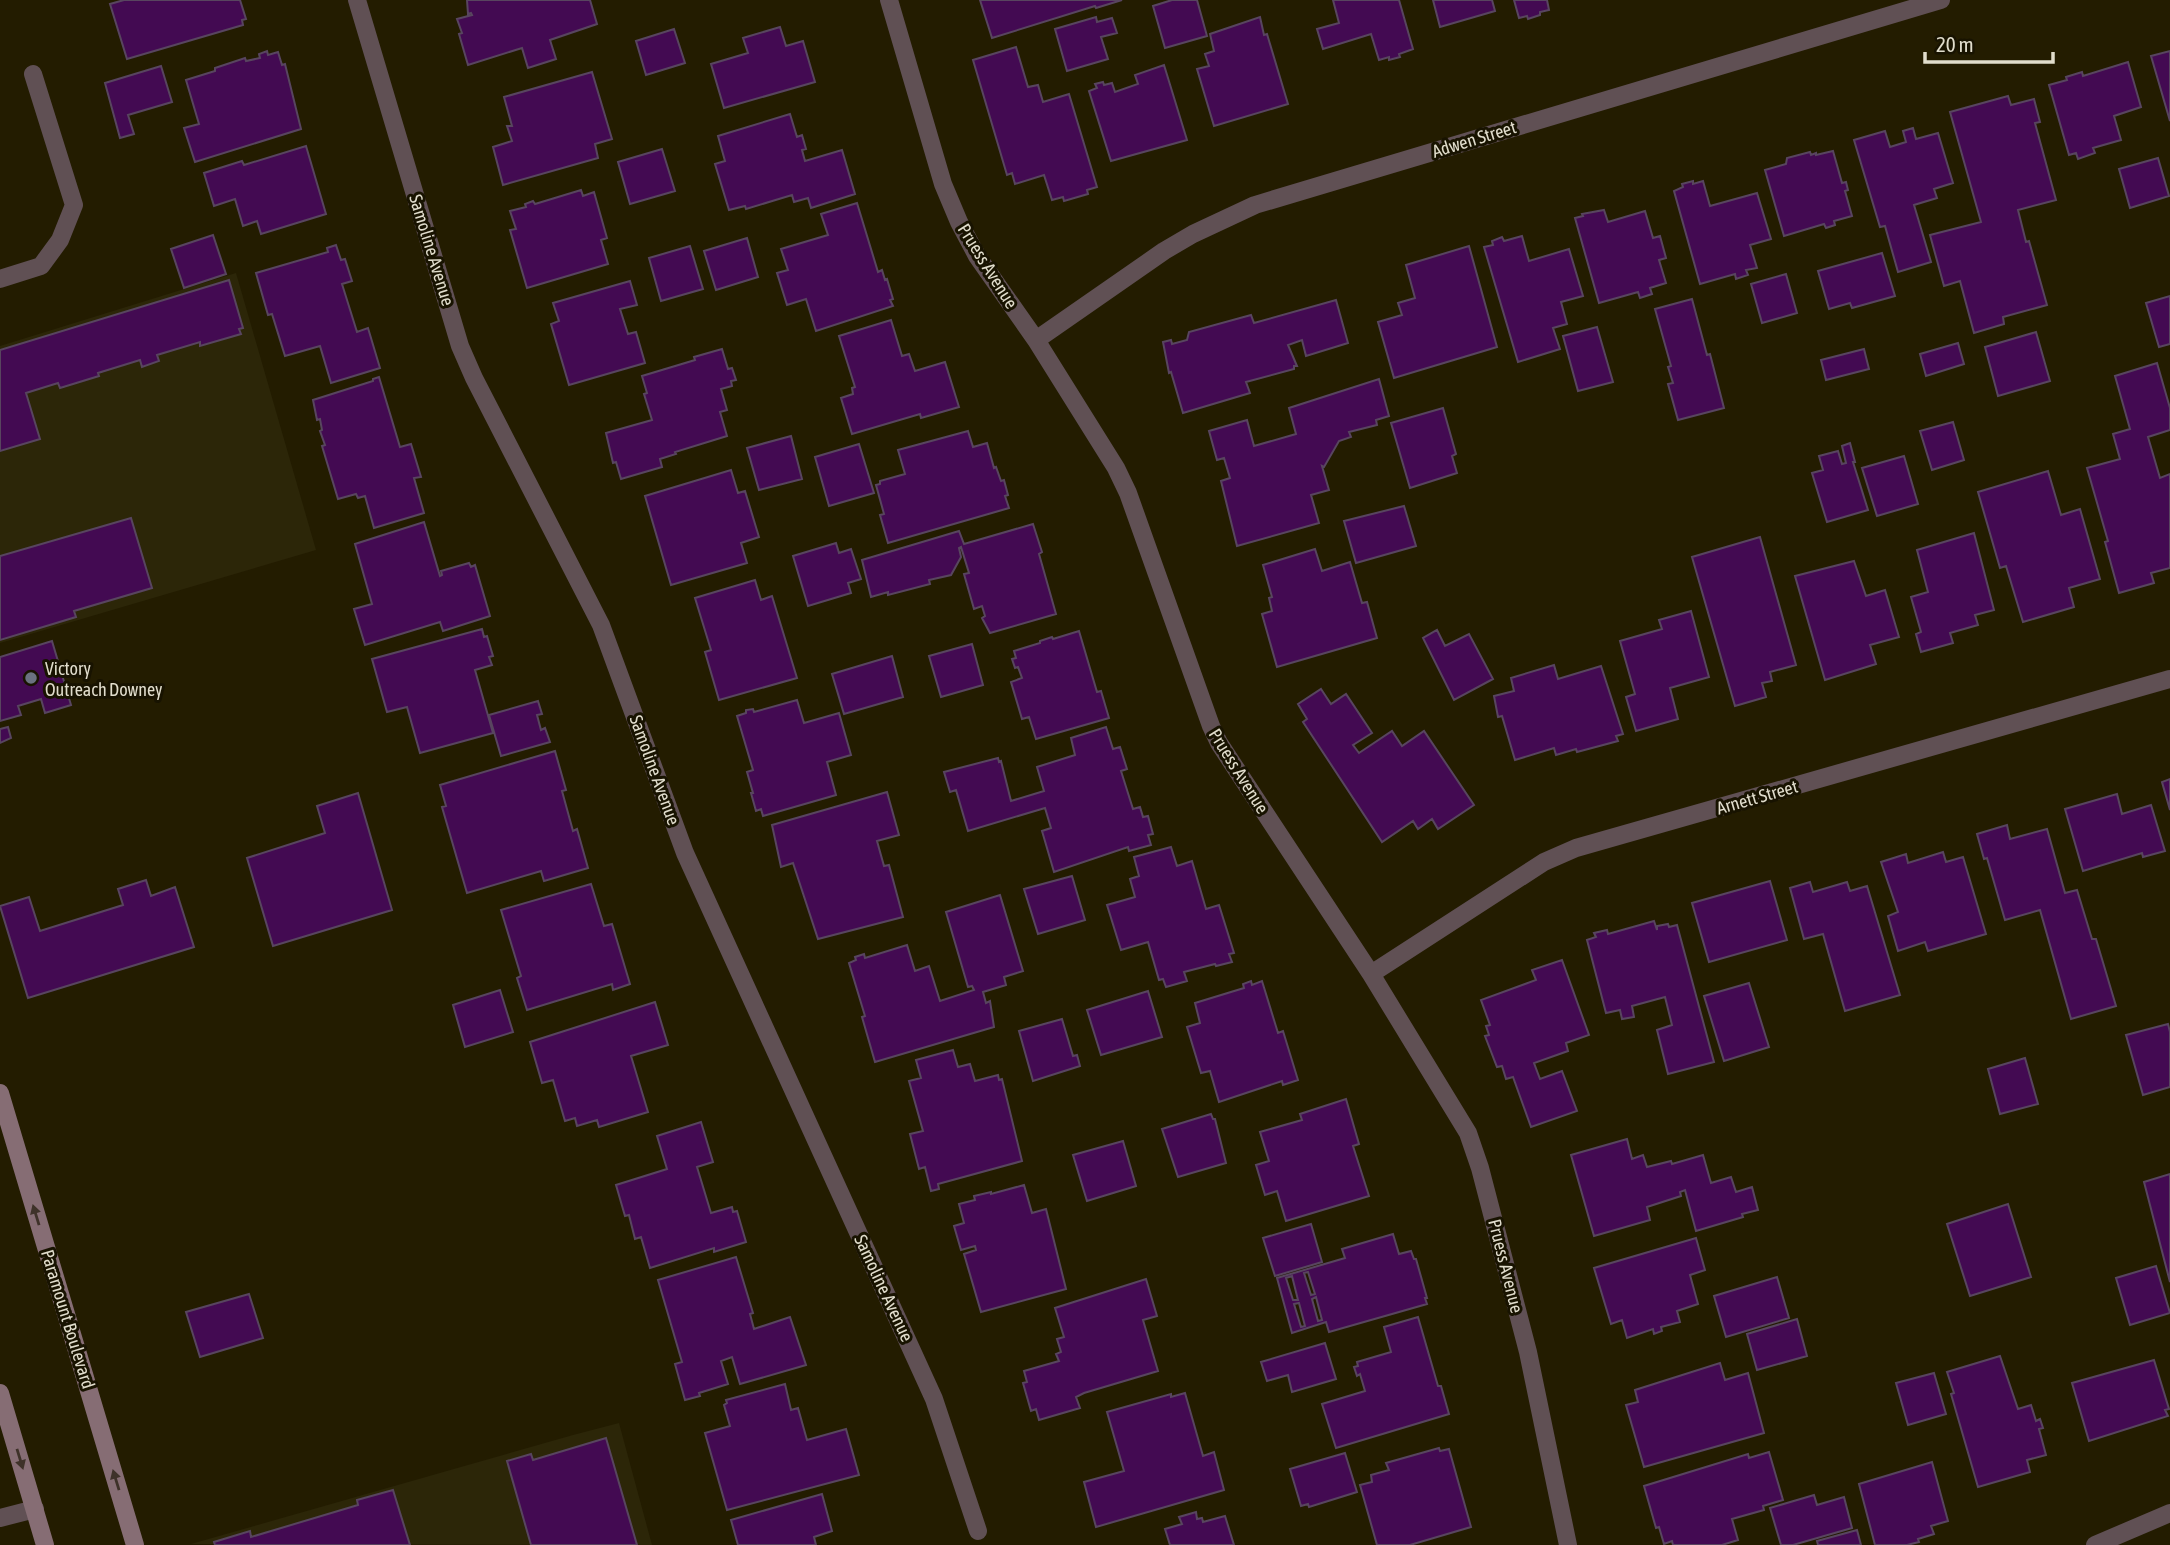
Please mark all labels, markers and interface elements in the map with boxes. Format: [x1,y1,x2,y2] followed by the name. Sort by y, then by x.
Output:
[1925,21,2053,65] scale bar
[1936,32,1974,56] text: 20 m
[1429,116,1519,162] street label: Adwen Street
[405,192,459,308] street label: Samoline Avenue
[954,220,1022,312] street label: Pruess Avenue
[45,658,162,700] place label: Victory Outreach Downey
[23,670,39,686] marker: Victory Outreach Downey
[625,712,685,828] street label: Samoline Avenue
[1205,725,1273,817] street label: Pruess Avenue
[1714,775,1800,819] street label: Arnett Street
[31,1204,41,1225] one-way arrow
[1484,1217,1528,1315] street label: Pruess Avenue
[850,1231,918,1345] street label: Samoline Avenue
[37,1247,99,1391] street label: Paramount Boulevard
[15,1448,25,1469] one-way arrow
[110,1469,120,1490] one-way arrow

